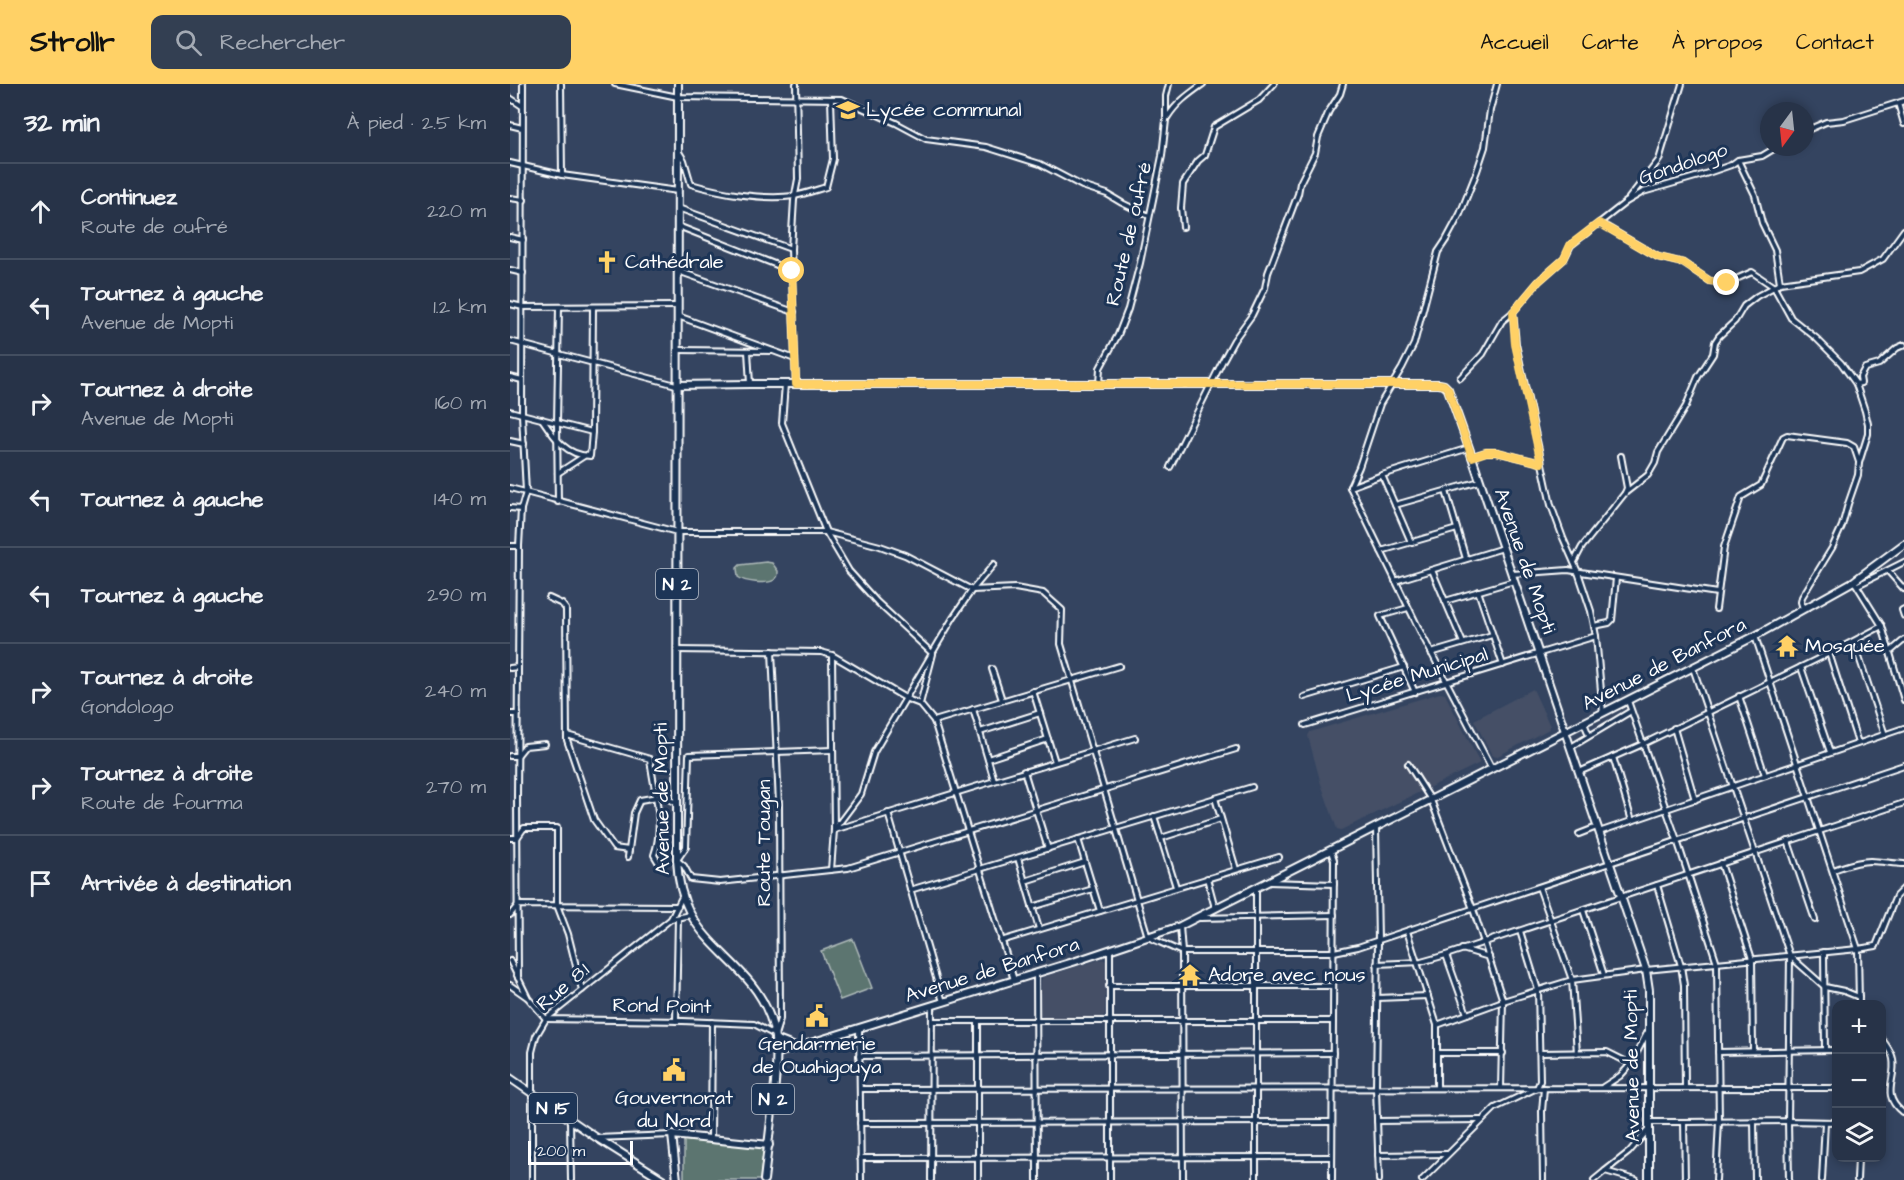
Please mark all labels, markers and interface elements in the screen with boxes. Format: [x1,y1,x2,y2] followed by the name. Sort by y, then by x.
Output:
[151,15,571,69] search box
[30,23,115,62] text: Strollr
[172,26,205,59] icon: search
[220,27,345,58] text: Rechercher
[1480,28,1549,57] text: Accueil
[1582,28,1639,57] text: Carte
[1672,28,1763,57] text: À propos
[1796,28,1874,57] text: Contact
[866,96,1022,125] place label: Lycée communal
[835,97,861,123] school or university icon: Lycée communal
[1760,102,1814,156] north arrow
[24,105,100,141] text: 32 min
[347,109,486,137] text: À pied · 2.5 km
[1635,136,1732,193] street label: Gondologo
[1099,159,1159,309] street label: Route de oufré
[81,182,177,213] text: Continuez
[24,195,57,228] icon: ahead
[427,197,486,225] text: 220 m
[81,213,228,241] text: Route de oufré
[625,248,724,276] place label: Cathédrale
[594,249,620,275] church icon: Cathédrale
[778,257,804,283] route start
[1713,269,1739,295] route end
[81,278,263,309] text: Tournez à gauche
[24,291,57,324] icon: left
[433,293,486,321] text: 1.2 km
[81,309,233,337] text: Avenue de Mopti
[81,374,253,405] text: Tournez à droite
[24,387,57,420] icon: right
[435,389,486,417] text: 160 m
[81,405,233,433] text: Avenue de Mopti
[24,483,57,516] icon: left
[81,484,263,515] text: Tournez à gauche
[434,485,486,513] text: 140 m
[1487,485,1563,637] street label: Avenue de Mopti
[656,569,698,599] road number: N 2
[24,579,57,612] icon: left
[81,580,263,611] text: Tournez à gauche
[427,581,486,609] text: 290 m
[1577,610,1751,718] street label: Avenue de Banfora
[1805,632,1885,660] place label: Mosquée
[1774,633,1800,659] temple icon: Mosquée
[1343,640,1492,711] street label: Lycée Municipal
[81,662,253,693] text: Tournez à droite
[24,675,57,708] icon: right
[425,677,486,705] text: 240 m
[81,693,174,721] text: Gondologo
[647,723,677,875] street label: Avenue de Mopti
[81,758,253,789] text: Tournez à droite
[24,771,57,804] icon: right
[426,773,486,801] text: 270 m
[750,780,779,906] street label: Route Tougan
[81,789,243,817] text: Route de fourma
[24,867,57,900] icon: arrive
[81,868,291,899] text: Arrivée à destination
[901,930,1083,1010] street label: Avenue de Banfora
[530,956,596,1018] street label: Rue 8.1
[1208,961,1366,989] place label: Adore avec nous
[1177,962,1203,988] temple icon: Adore avec nous
[1617,990,1647,1142] street label: Avenue de Mopti
[612,991,712,1021] street label: Rond Point
[1832,1000,1886,1162] map controls
[1832,1000,1886,1054] button: +
[804,1003,830,1029] public building icon: Gendarmerie de Ouahigouya
[753,1030,881,1082] place label: Gendarmerie de Ouahigouya
[1832,1054,1886,1108] button: −
[661,1057,687,1083] public building icon: Gouvernorat du Nord
[615,1084,733,1135] place label: Gouvernorat du Nord
[752,1084,794,1114] road number: N 2
[529,1093,577,1123] road number: N 15
[1832,1108,1886,1162] button: layers
[528,1138,633,1166] scale bar
[537,1140,585,1162] text: 200 m

